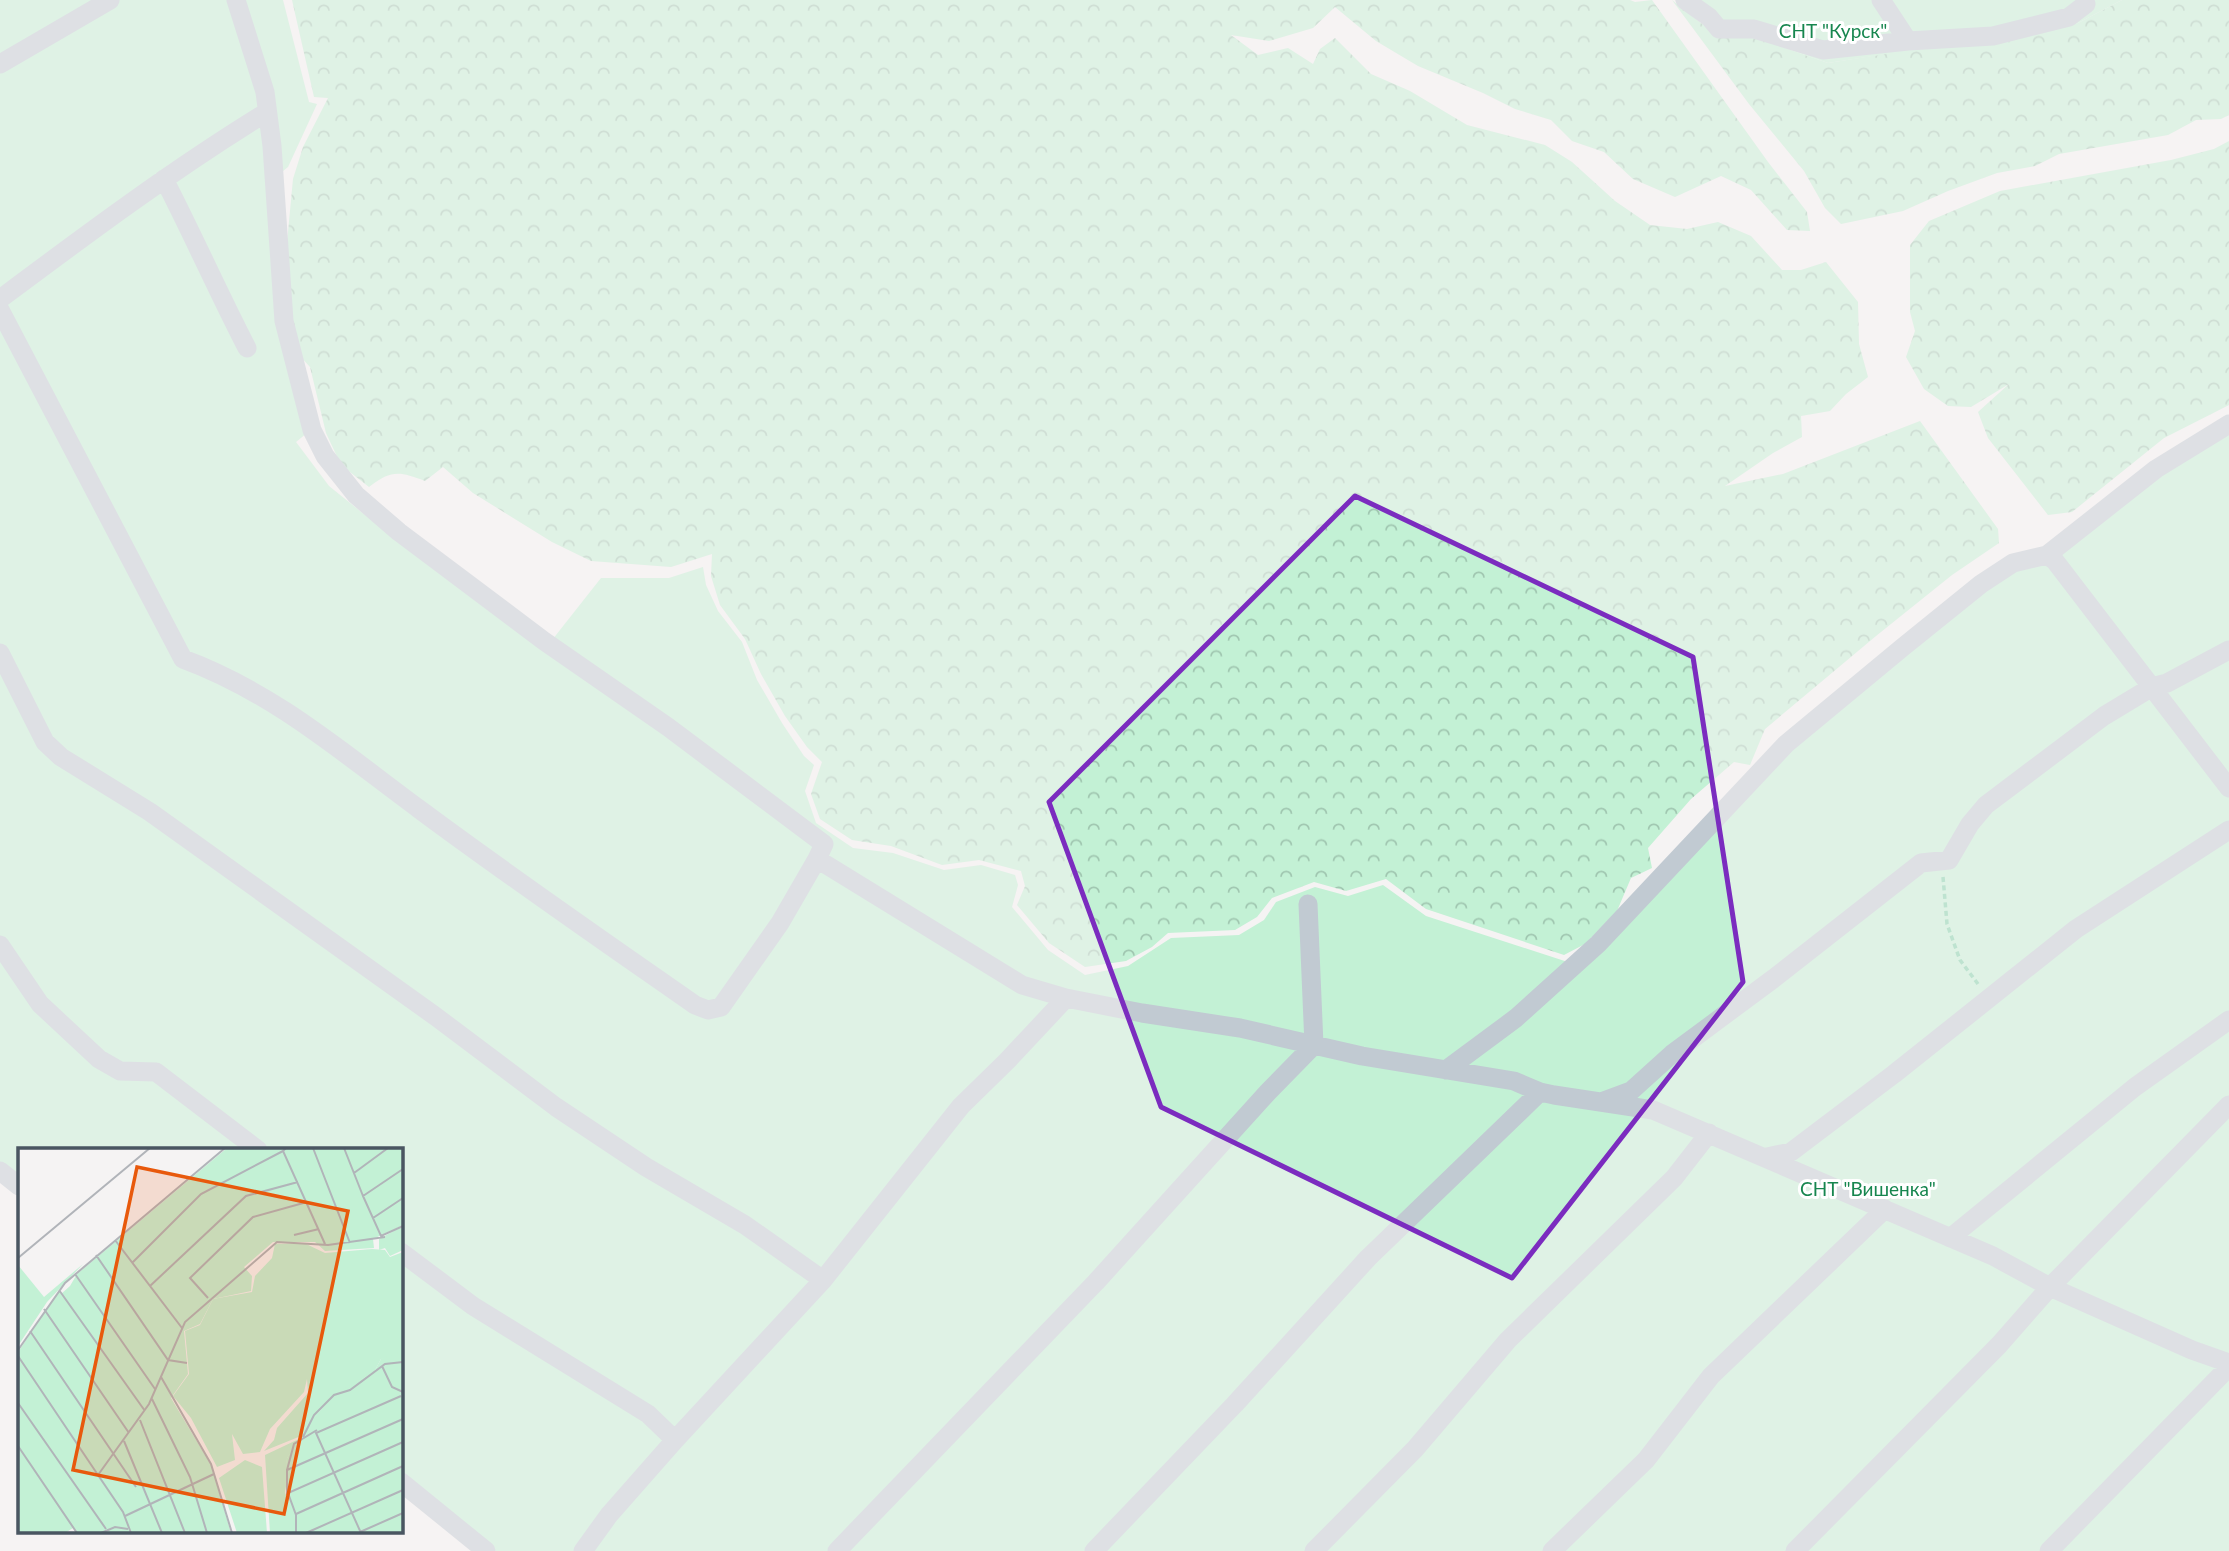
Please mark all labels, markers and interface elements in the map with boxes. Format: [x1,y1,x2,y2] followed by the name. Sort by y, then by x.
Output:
[1779,19,1887,42] park label: СНТ "Курск"
[18,1148,402,1534] inset map
[1800,1177,1936,1200] park label: СНТ "Вишенка"

